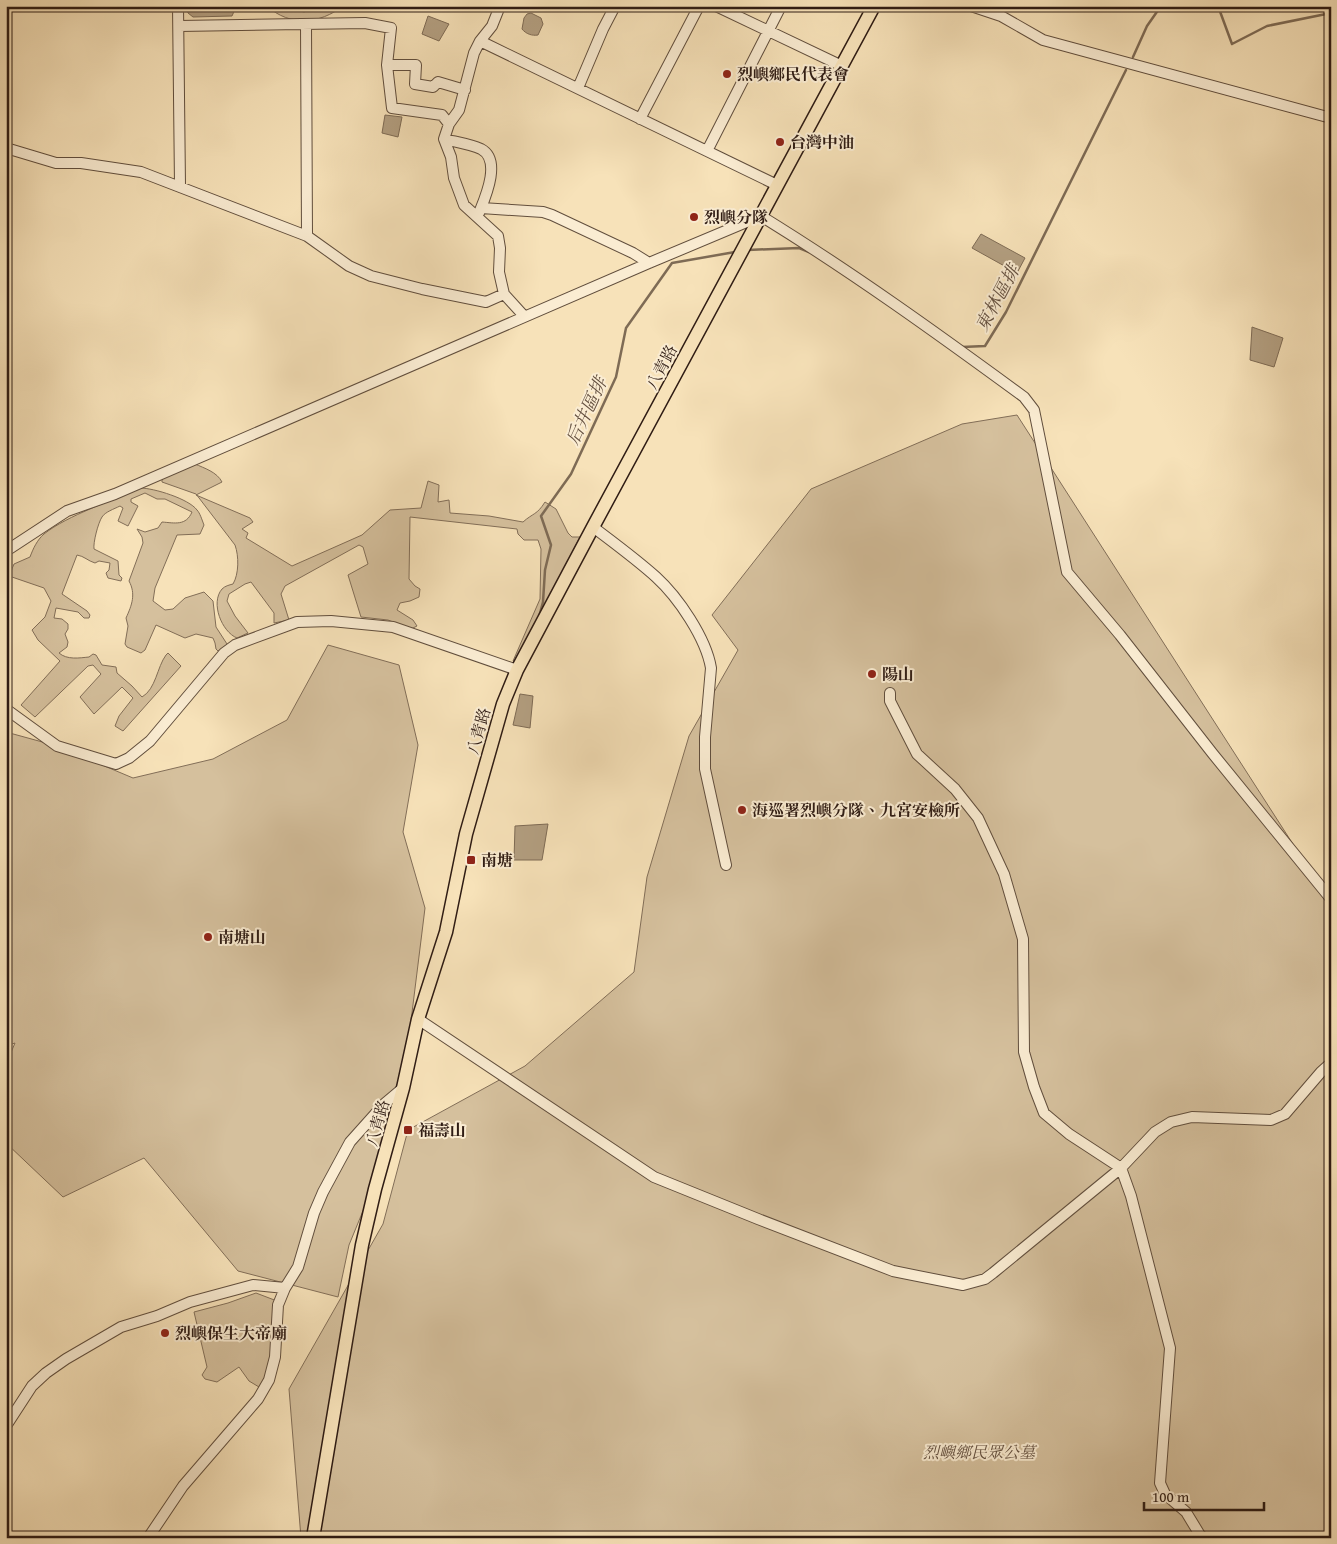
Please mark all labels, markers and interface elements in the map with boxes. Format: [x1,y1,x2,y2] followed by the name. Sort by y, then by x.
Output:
[737,62,849,86] place label: 烈嶼鄉民代表會
[721,68,733,80] marker: 烈嶼鄉民代表會
[790,130,854,154] place label: 台灣中油
[774,136,786,148] marker: 台灣中油
[704,205,768,229] place label: 烈嶼分隊
[688,211,700,223] marker: 烈嶼分隊
[968,257,1027,336] water label: 東林區排
[639,340,683,394] street label: 八青路
[559,370,615,449] water label: 后井區排
[882,662,914,686] place label: 陽山
[866,668,878,680] marker: 陽山
[460,705,496,757] street label: 八青路
[752,798,960,822] place label: 海巡署烈嶼分隊、九宮安檢所
[736,804,748,816] marker: 海巡署烈嶼分隊、九宮安檢所
[481,848,513,872] place label: 南塘
[465,854,477,866] marker: 南塘
[218,925,266,949] place label: 南塘山
[202,931,214,943] marker: 南塘山
[359,1097,395,1149] street label: 八青路
[418,1118,466,1142] place label: 福壽山
[402,1124,414,1136] marker: 福壽山
[175,1321,287,1345] place label: 烈嶼保生大帝廟
[159,1327,171,1339] marker: 烈嶼保生大帝廟
[923,1440,1038,1464] park label: 烈嶼鄉民眾公墓
[1144,1479,1264,1511] scale bar
[1152,1486,1190,1507] text: 100 m

